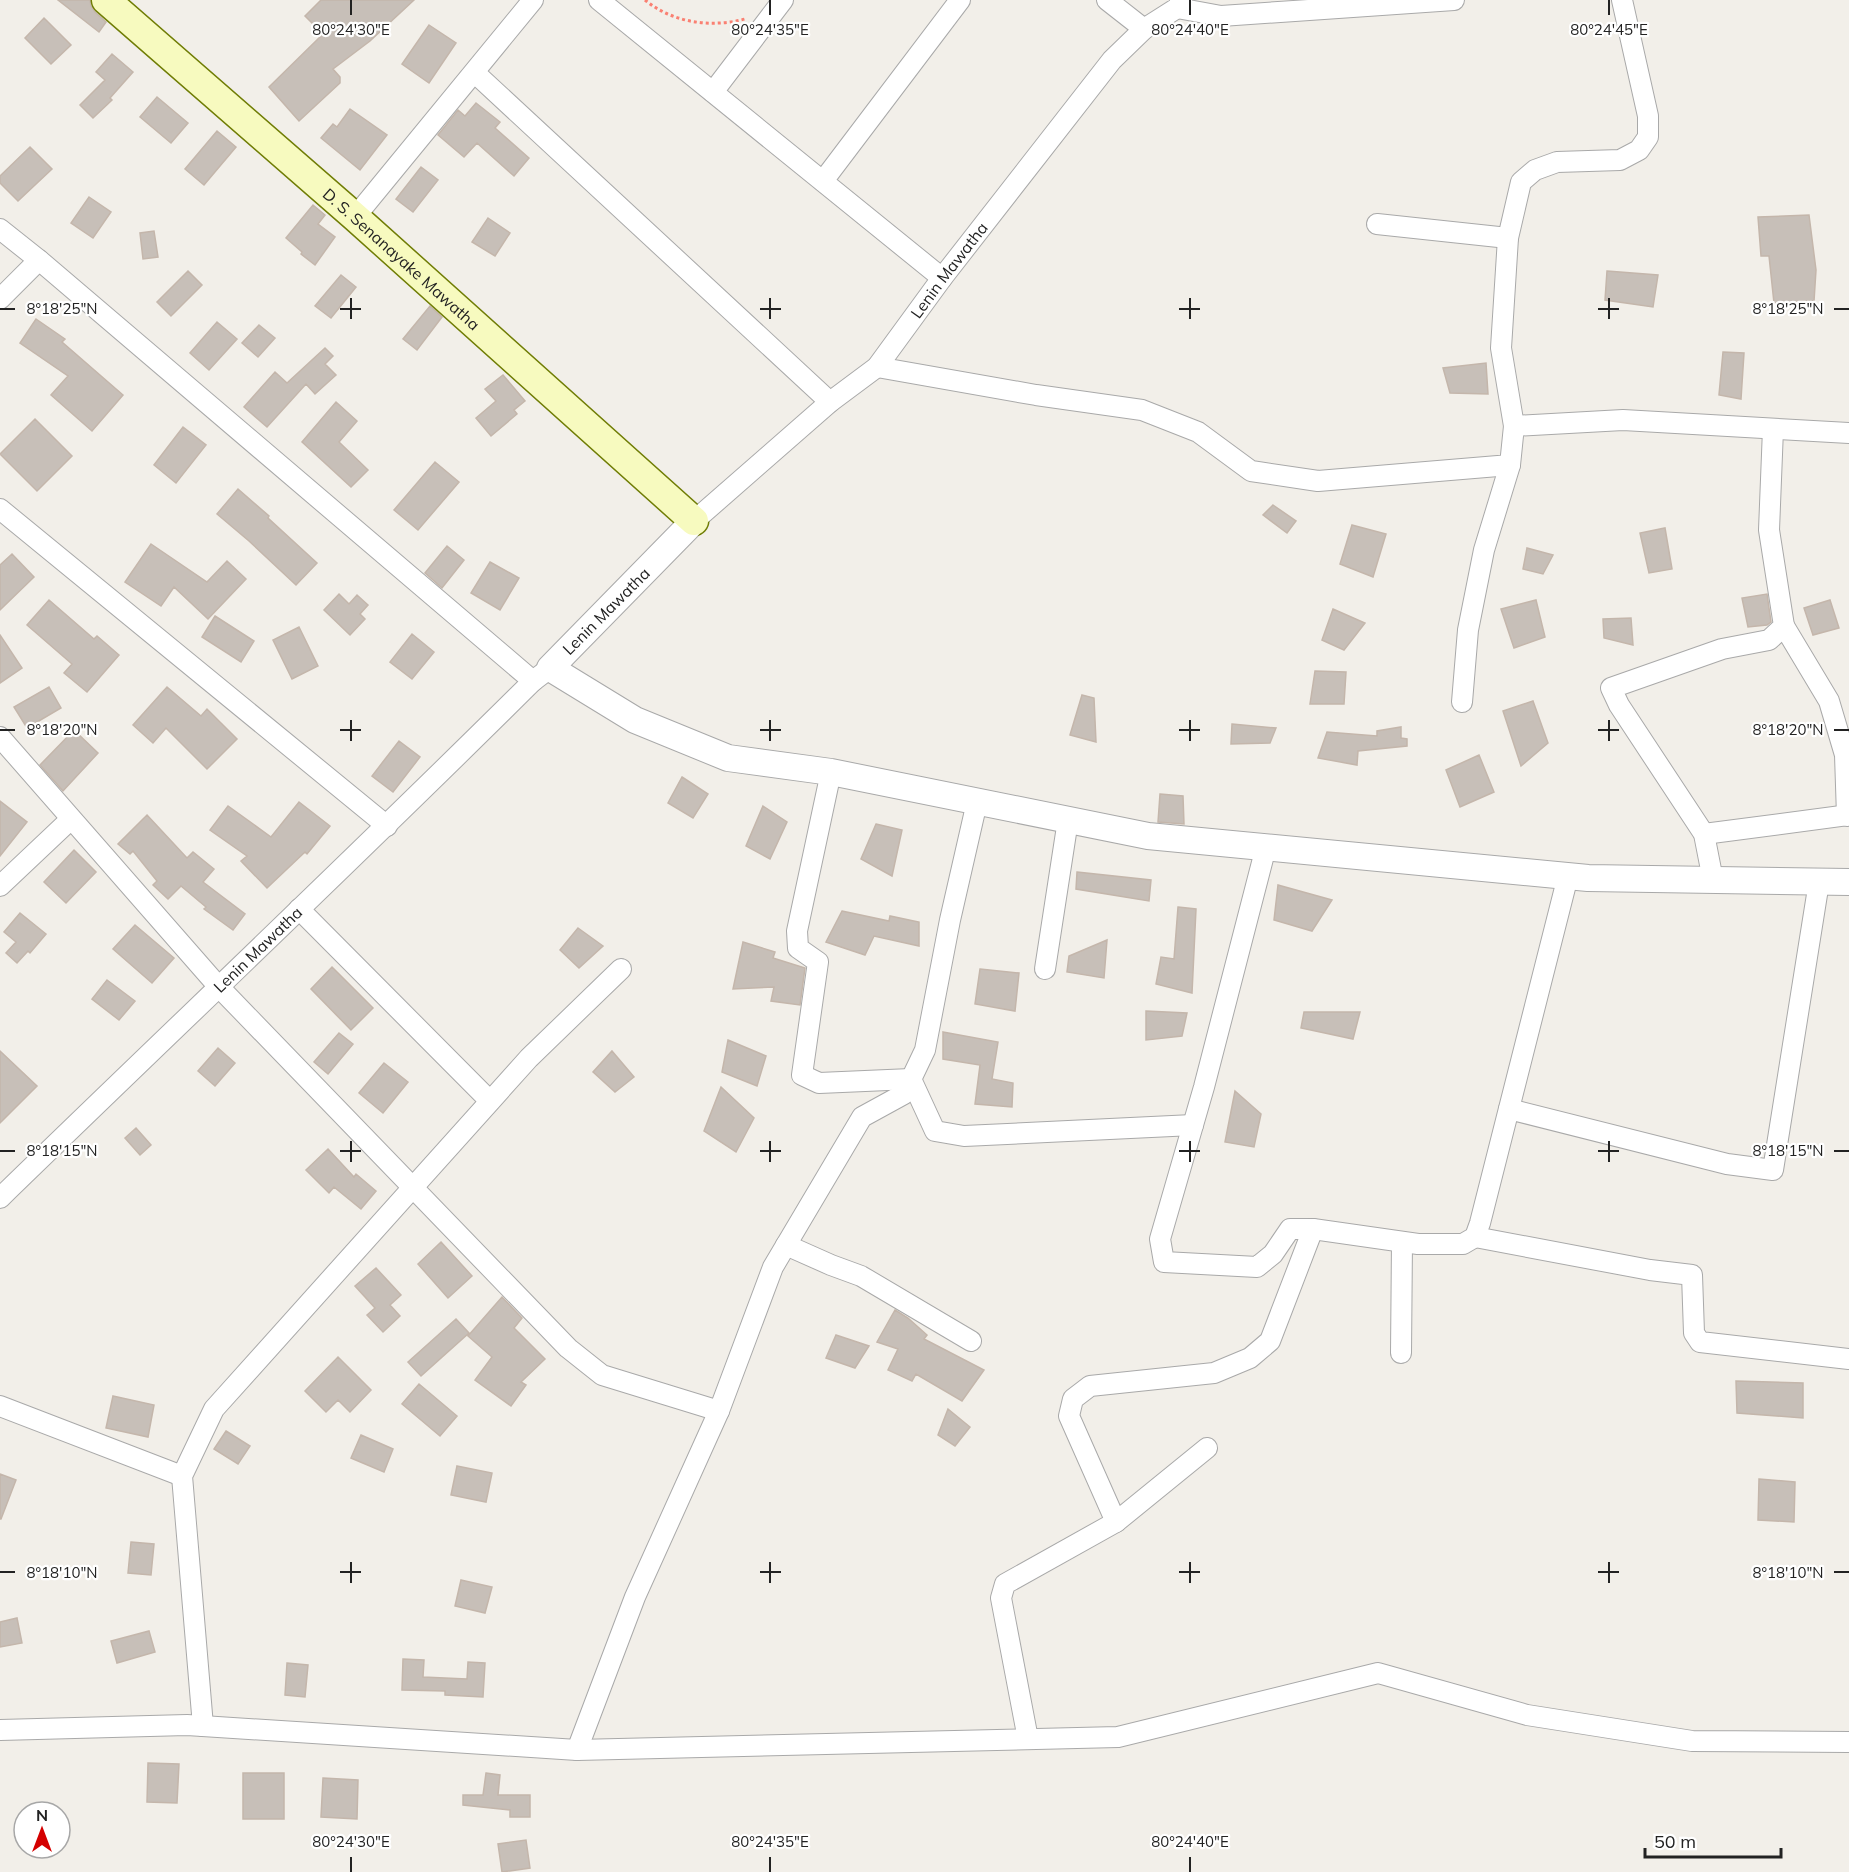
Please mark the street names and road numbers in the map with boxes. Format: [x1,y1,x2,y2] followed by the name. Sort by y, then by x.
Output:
[319,184,484,334] street label: D. S. Senanayake Mawatha
[906,218,992,322] street label: Lenin Mawatha
[558,563,654,659] street label: Lenin Mawatha
[209,902,306,997] street label: Lenin Mawatha

